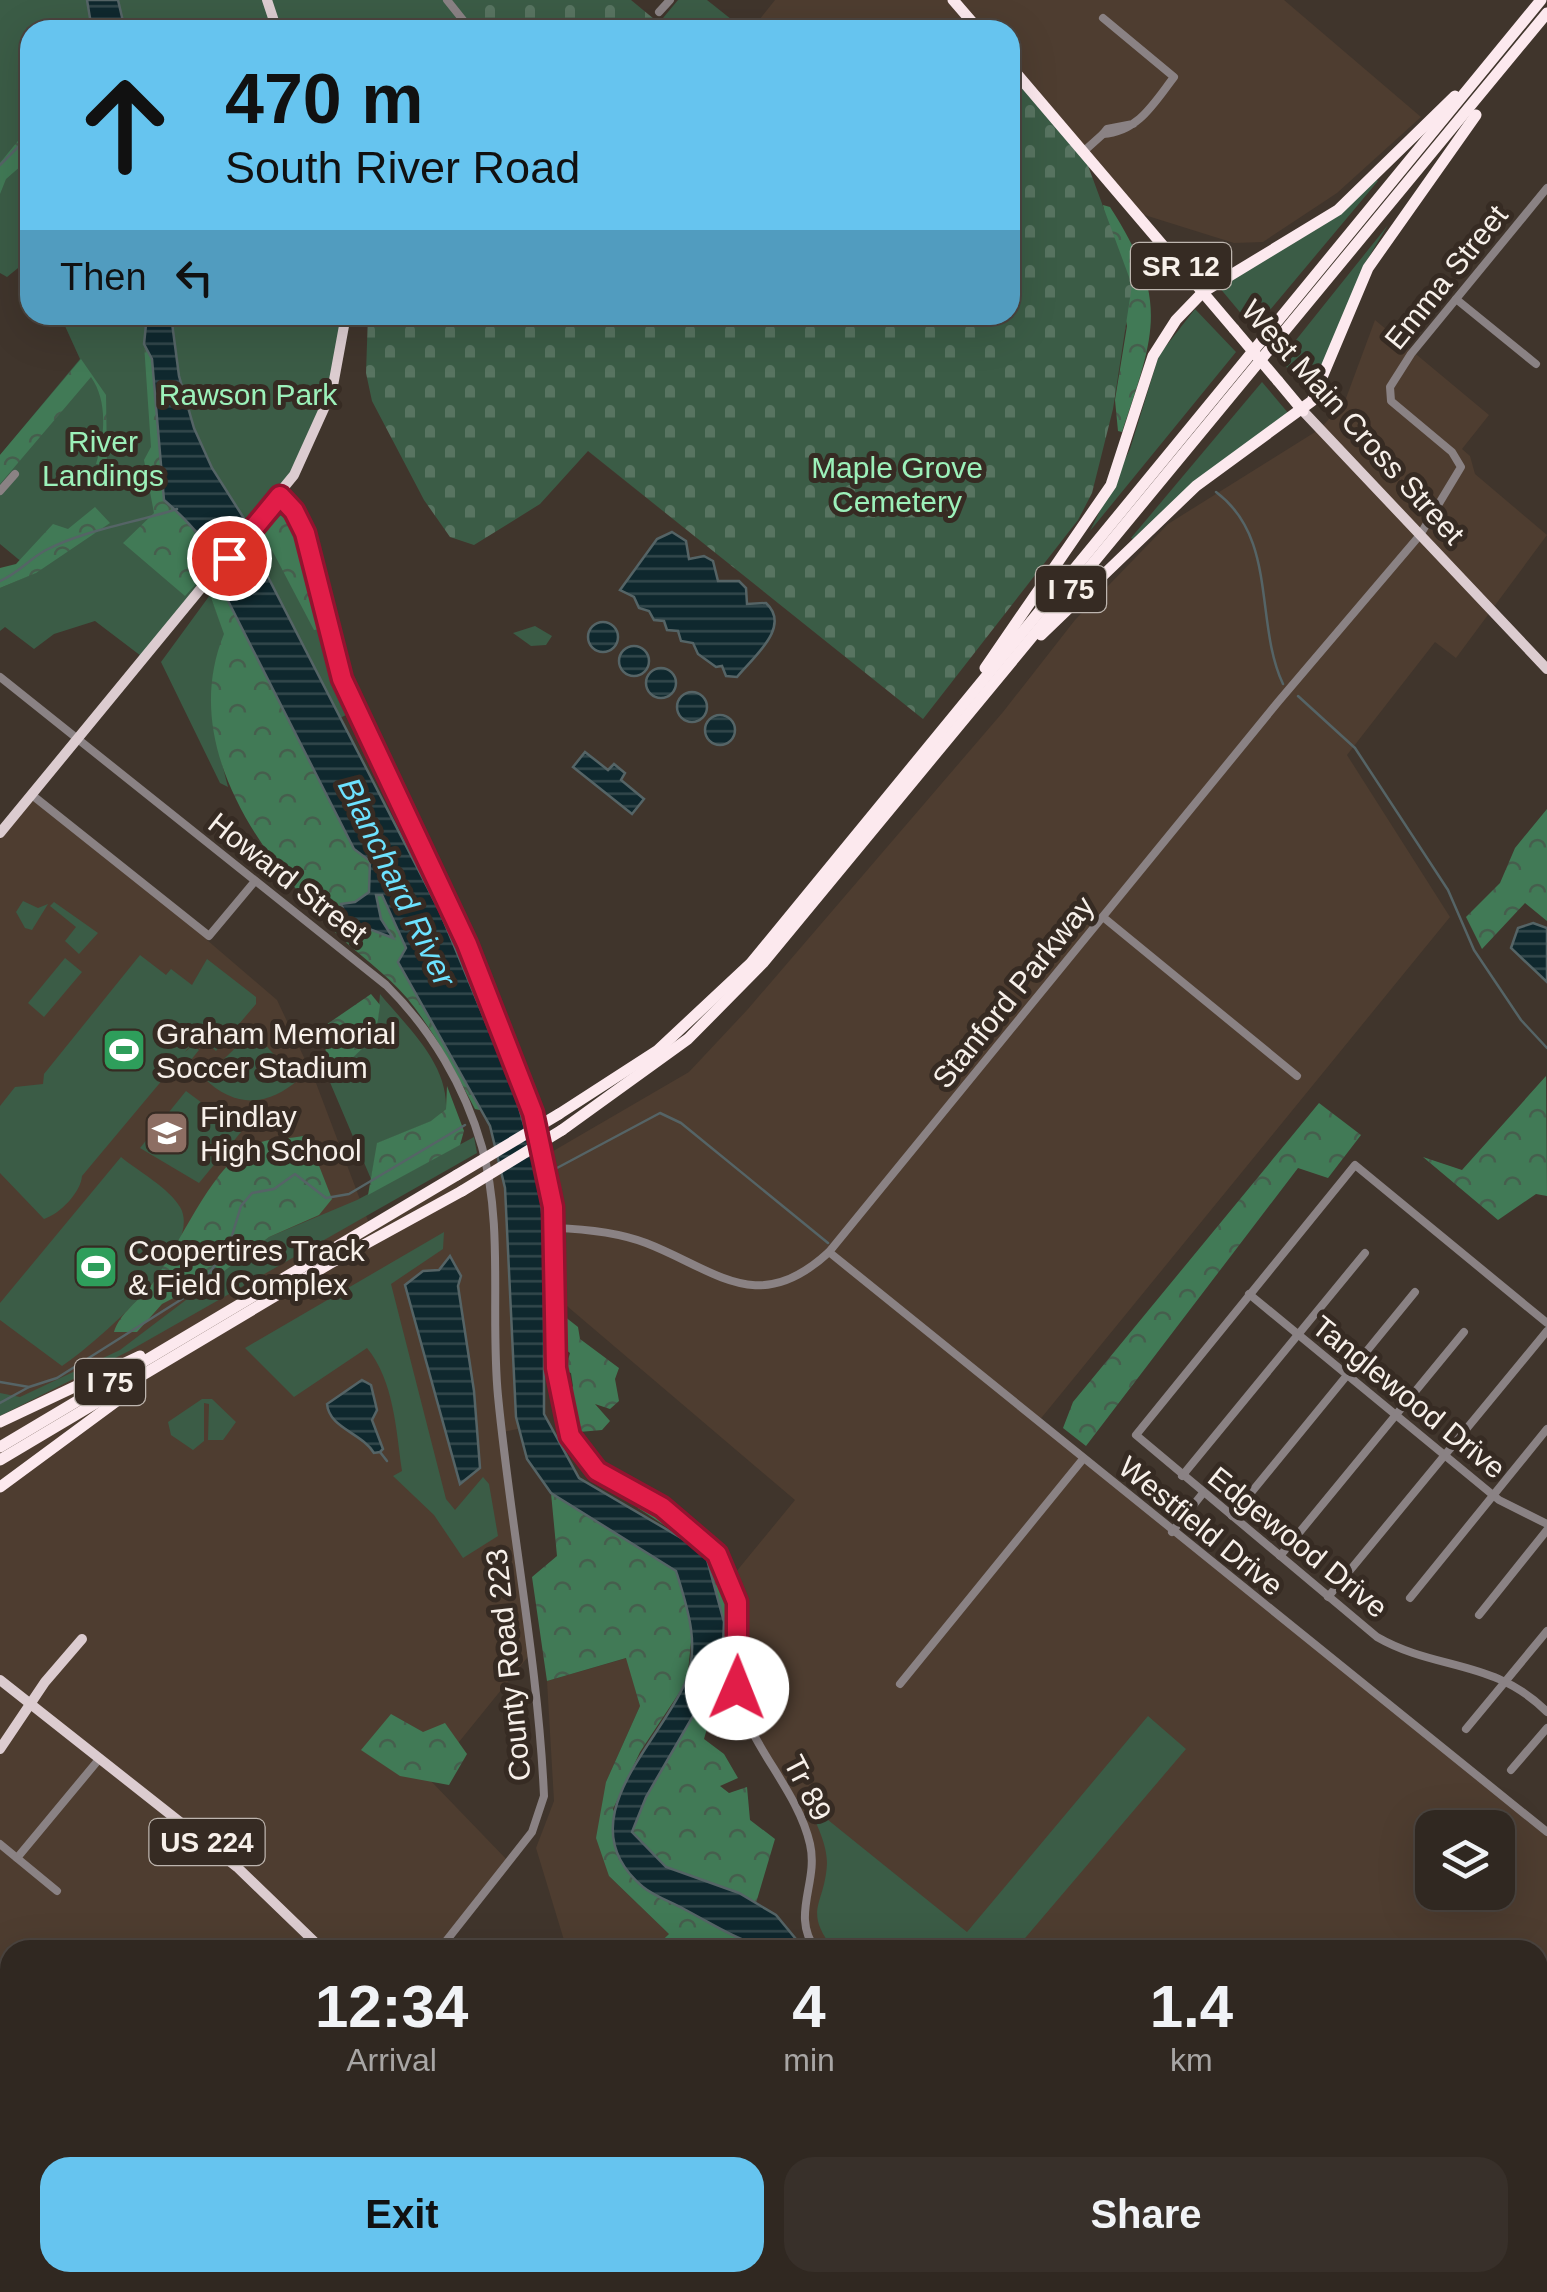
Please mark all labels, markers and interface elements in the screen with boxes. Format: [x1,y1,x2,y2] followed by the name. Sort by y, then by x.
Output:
[60,60,190,190] icon: ahead
[225,60,423,138] text: 470 m
[225,142,580,193] text: South River Road
[1378,198,1514,355] street label: Emma Street
[1131,243,1231,289] road number: SR 12
[167,250,222,305] icon: left
[60,256,147,298] text: Then
[1235,293,1471,551] street label: West Main Cross Street
[159,378,338,411] park label: Rawson Park
[42,425,164,492] park label: River Landings
[811,451,983,518] park label: Maple Grove Cemetery
[187,516,272,601] pin
[202,531,257,586] icon: arrive
[1036,566,1106,612] road number: I 75
[331,772,464,993] water label: Blanchard River
[202,806,374,950] street label: Howard Street
[926,890,1100,1094] street label: Stanford Parkway
[156,1017,396,1084] place label: Graham Memorial Soccer Stadium
[101,1027,147,1073] sports icon: Graham Memorial Soccer Stadium
[200,1100,362,1167] place label: Findlay High School
[144,1110,190,1156] school or university icon: Findlay High School
[128,1234,366,1301] place label: Coopertires Track & Field Complex
[73,1244,119,1290] sports icon: Coopertires Track & Field Complex
[1306,1309,1512,1485] street label: Tanglewood Drive
[75,1359,145,1405] road number: I 75
[1112,1450,1290,1602] street label: Westfield Drive
[1202,1460,1394,1624] street label: Edgewood Drive
[479,1547,537,1783] street label: County Road 223
[685,1636,789,1740] position arrow
[778,1750,838,1826] street label: Tr 89
[1415,1810,1515,1910] map controls
[1415,1810,1515,1910] button: layers
[150,1819,264,1865] road number: US 224
[315,1973,468,2040] text: 12:34
[792,1973,826,2040] text: 4
[1150,1973,1233,2040] text: 1.4
[346,2042,437,2078] text: Arrival
[783,2042,835,2078] text: min
[1170,2042,1213,2078] text: km
[40,2157,764,2272] button: Exit
[784,2157,1508,2272] button: Share

